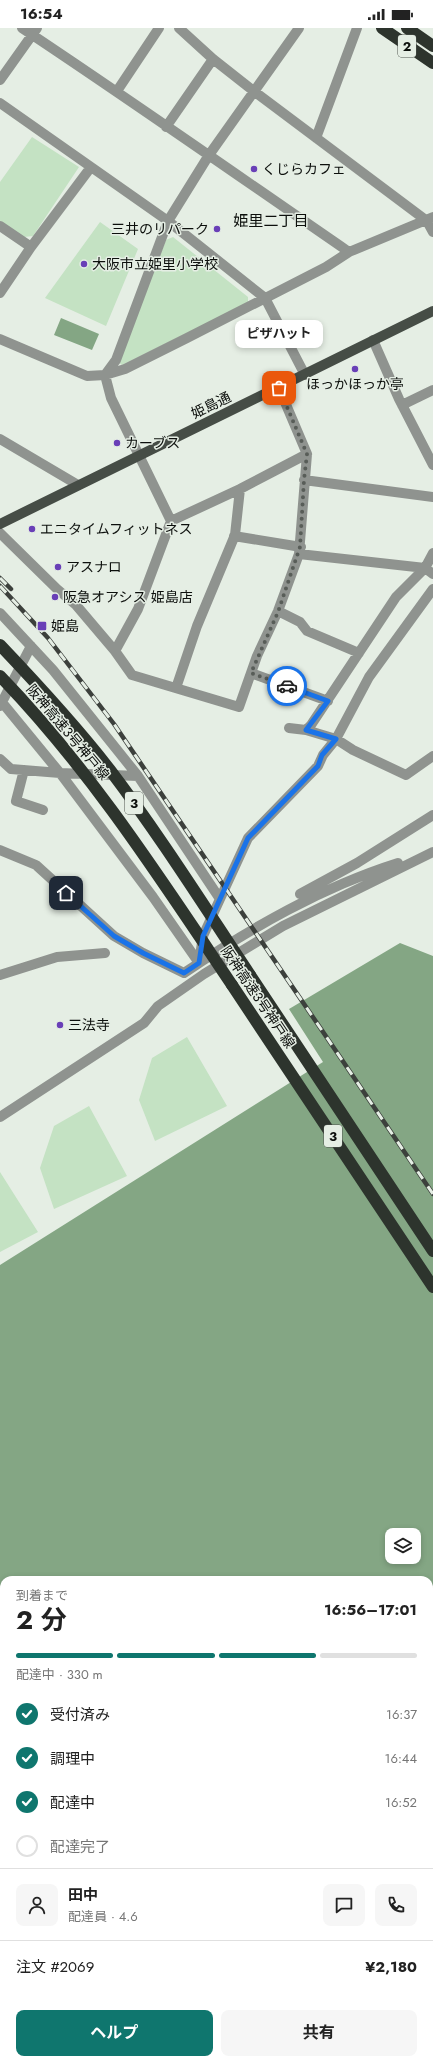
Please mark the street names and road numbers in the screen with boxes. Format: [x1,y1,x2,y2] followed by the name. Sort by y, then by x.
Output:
[398,35,416,57] road number: 2
[188,387,234,423] street label: 姫島通
[22,680,114,784] street label: 阪神高速3号神戸線
[125,792,143,814] road number: 3
[216,942,300,1052] street label: 阪神高速3号神戸線
[324,1125,342,1147] road number: 3

